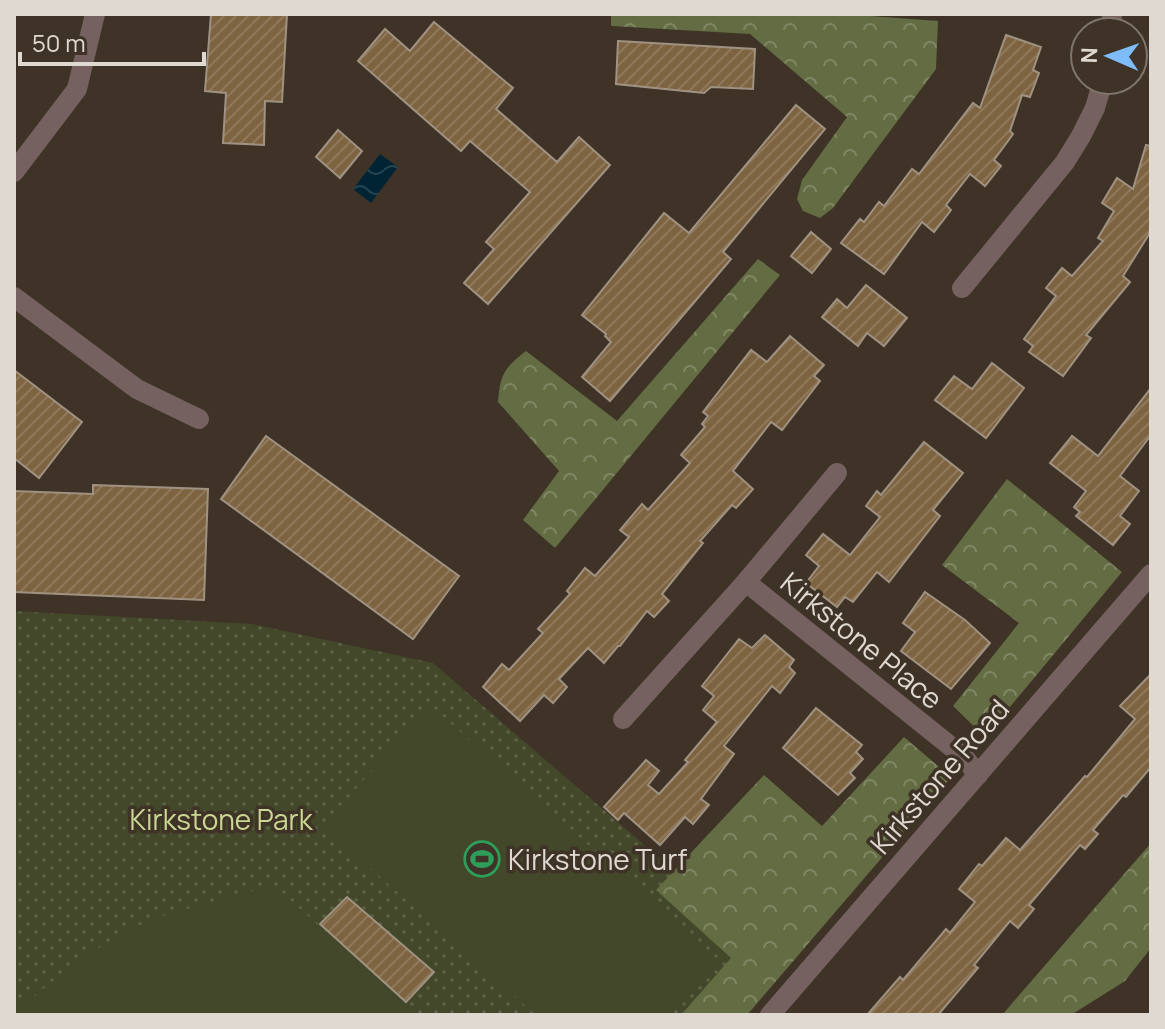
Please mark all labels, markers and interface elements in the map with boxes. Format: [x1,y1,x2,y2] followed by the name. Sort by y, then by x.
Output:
[20,16,204,66] scale bar
[1069,16,1149,96] north arrow
[32,26,86,59] text: 50 m
[1074,47,1104,64] text: N
[773,563,951,717] street label: Kirkstone Place
[861,690,1017,862] street label: Kirkstone Road
[129,800,314,838] park label: Kirkstone Park
[463,840,501,878] sports icon: Kirkstone Turf
[508,840,687,878] place label: Kirkstone Turf

